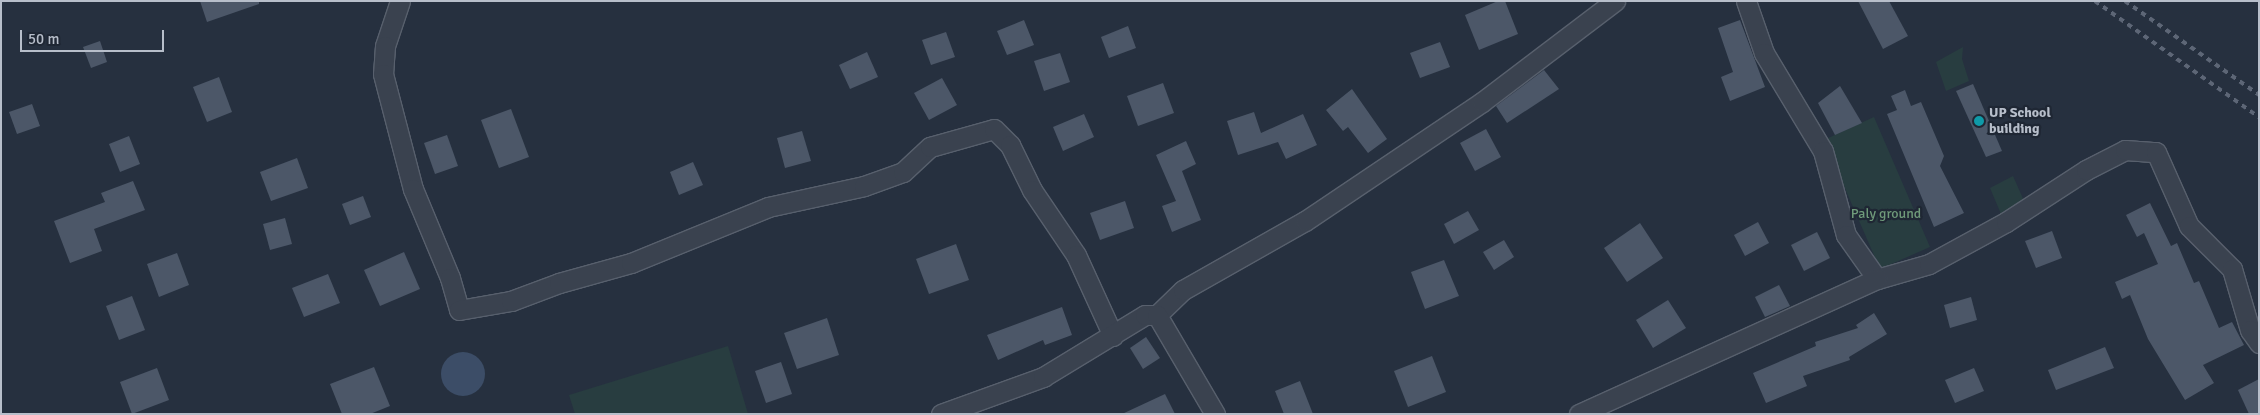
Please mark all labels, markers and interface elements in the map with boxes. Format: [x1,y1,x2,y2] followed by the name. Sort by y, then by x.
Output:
[22,20,166,52] scale bar
[28,30,59,48] text: 50 m
[1989,105,2051,138] place label: UP School building
[1973,115,1985,127] marker: UP School building
[1851,206,1921,222] park label: Paly ground

